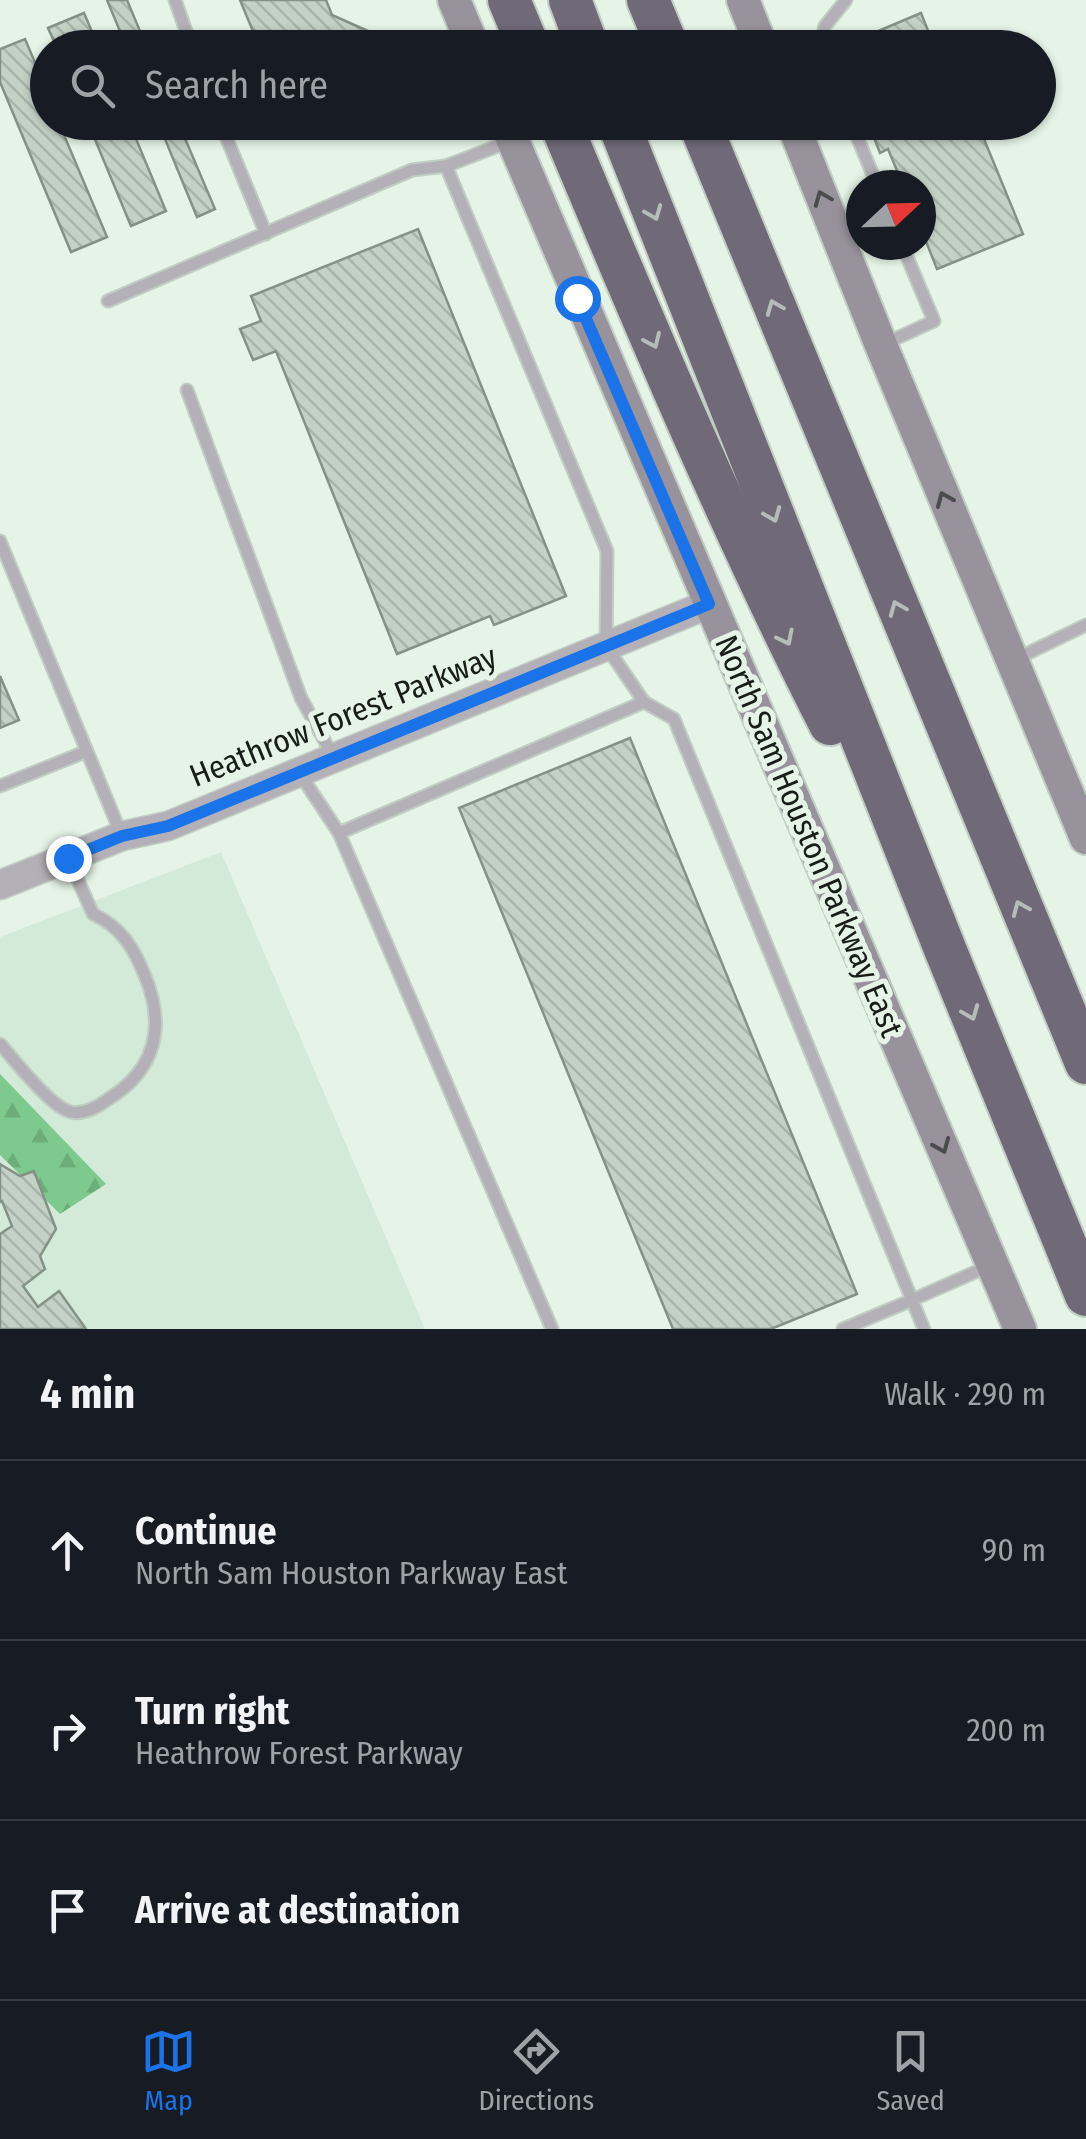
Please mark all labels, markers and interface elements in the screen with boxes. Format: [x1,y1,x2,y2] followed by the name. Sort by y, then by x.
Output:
[30,30,1056,140] search box
[65,58,120,113] icon: search
[145,62,328,108] text: Search here
[846,170,936,260] north arrow
[813,190,833,207] one-way arrow
[642,203,662,221] one-way arrow
[555,276,601,322] route start
[766,299,786,317] one-way arrow
[641,331,661,349] one-way arrow
[936,491,956,509] one-way arrow
[762,506,782,523] one-way arrow
[889,600,909,617] one-way arrow
[774,627,793,645] one-way arrow
[707,630,911,1043] street label: North Sam Houston Parkway East
[184,637,503,795] street label: Heathrow Forest Parkway
[46,836,92,882] route end
[1012,900,1032,918] one-way arrow
[959,1002,979,1020] one-way arrow
[930,1136,950,1154] one-way arrow
[40,1369,135,1419] text: 4 min
[884,1375,1046,1413] text: Walk · 290 m
[135,1508,276,1554] text: Continue
[40,1523,95,1578] icon: ahead
[982,1531,1046,1569] text: 90 m
[135,1554,567,1592] text: North Sam Houston Parkway East
[135,1688,289,1734] text: Turn right
[40,1703,95,1758] icon: right
[966,1711,1046,1749] text: 200 m
[135,1734,463,1772] text: Heathrow Forest Parkway
[40,1883,95,1938] icon: arrive
[135,1887,460,1933] text: Arrive at destination
[141,2024,196,2117] tab: Map
[478,2024,594,2117] tab: Directions
[876,2024,945,2117] tab: Saved

